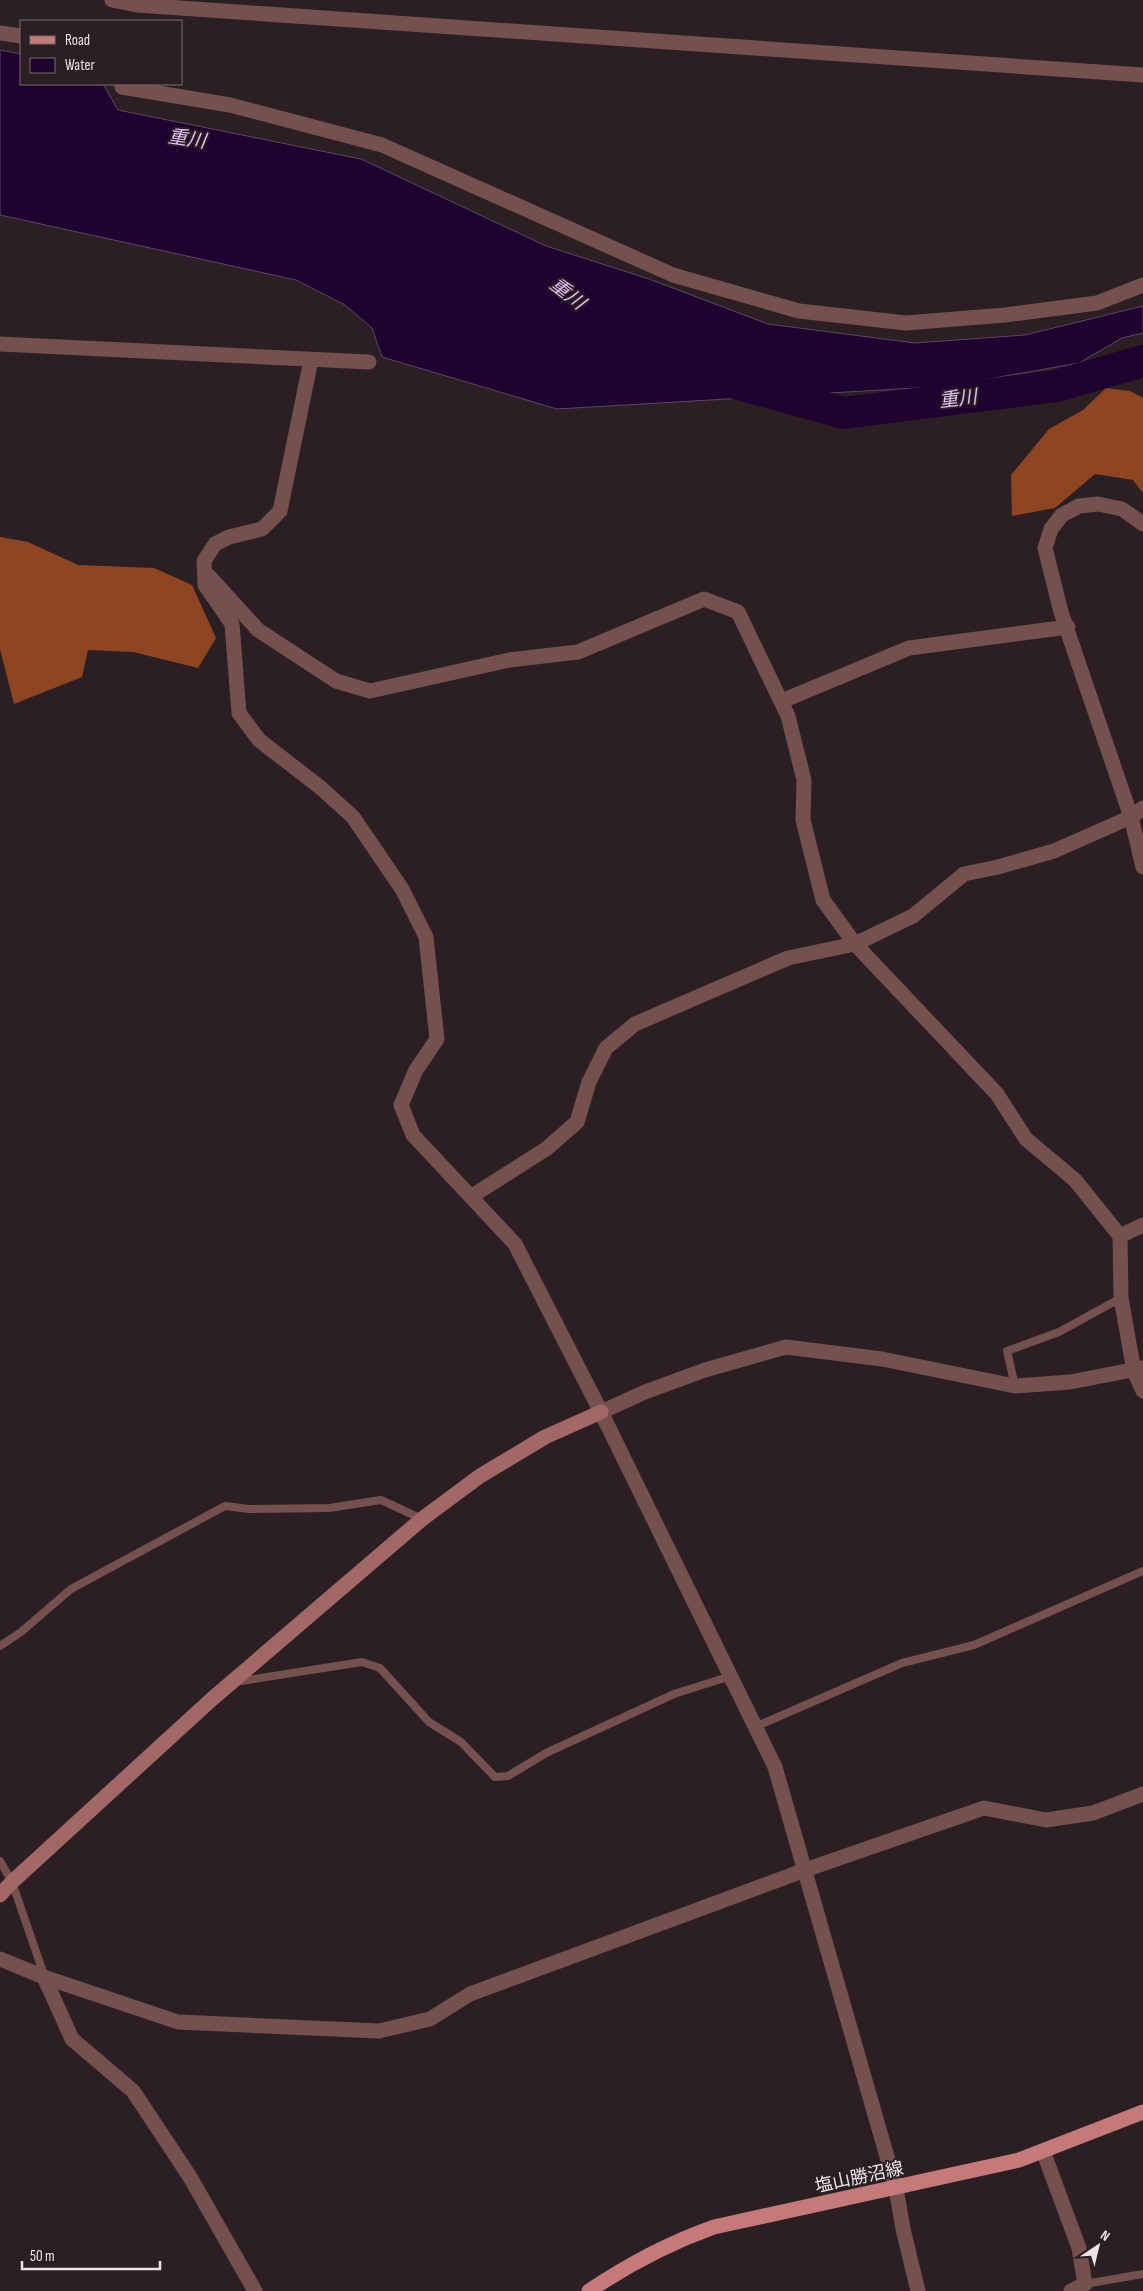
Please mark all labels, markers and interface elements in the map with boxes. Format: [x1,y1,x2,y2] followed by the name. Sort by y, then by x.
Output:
[20,20,182,85] legend
[65,31,90,50] text: Road
[65,56,96,75] text: Water
[166,125,209,154] water label: 重川
[545,273,591,316] water label: 重川
[938,386,980,413] water label: 重川
[813,2158,905,2197] street label: 塩山勝沼線
[1073,2221,1123,2271] north arrow
[1097,2227,1113,2245] text: N
[22,2238,160,2270] scale bar
[30,2247,55,2266] text: 50 m

